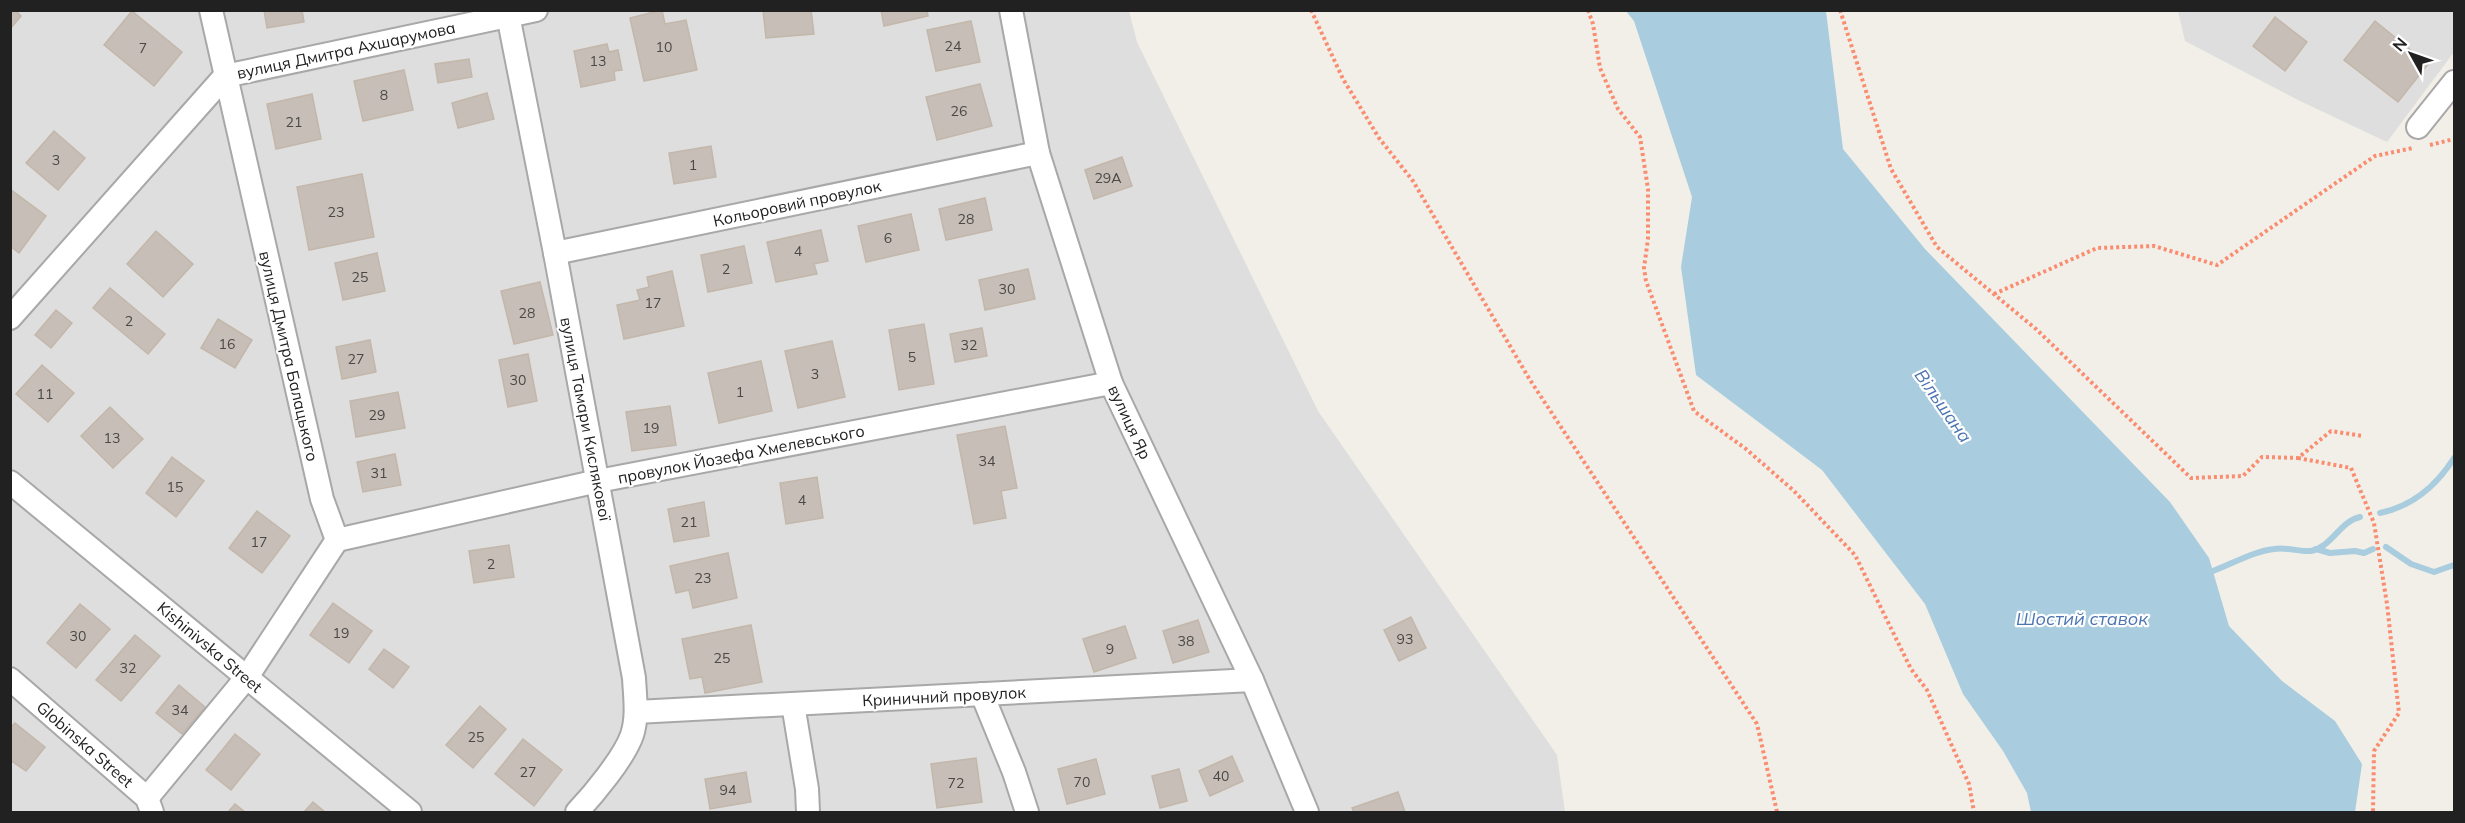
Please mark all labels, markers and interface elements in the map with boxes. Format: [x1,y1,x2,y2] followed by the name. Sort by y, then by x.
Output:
[235,17,457,83] street label: вулиця Дмитра Ахшарумова
[2381,24,2441,84] north arrow
[2388,33,2411,55] text: N
[945,37,962,55] house number: 24
[656,38,672,56] house number: 10
[139,39,147,57] house number: 7
[590,52,606,70] house number: 13
[380,86,388,104] house number: 8
[951,102,967,120] house number: 26
[286,113,302,131] house number: 21
[52,151,60,169] house number: 3
[689,156,697,174] house number: 1
[1094,169,1122,187] house number: 29А
[711,175,883,231] street label: Кольоровий провулок
[328,203,344,221] house number: 23
[958,210,974,228] house number: 28
[884,229,892,247] house number: 6
[794,242,803,260] house number: 4
[255,249,323,463] street label: вулиця Дмитра Балацького
[722,260,730,278] house number: 2
[352,268,368,286] house number: 25
[999,280,1015,298] house number: 30
[645,294,661,312] house number: 17
[519,304,535,322] house number: 28
[125,312,133,330] house number: 2
[556,315,616,524] street label: вулиця Тамари Кислякової
[219,335,235,353] house number: 16
[961,336,977,354] house number: 32
[908,348,916,366] house number: 5
[348,350,364,368] house number: 27
[1910,364,1977,447] water label: Вільшана
[811,365,819,383] house number: 3
[510,371,526,389] house number: 30
[1104,382,1156,462] street label: вулиця Яр
[736,383,744,401] house number: 1
[37,385,53,403] house number: 11
[369,406,385,424] house number: 29
[643,419,659,437] house number: 19
[616,420,866,488] street label: провулок Йозефа Хмелевського
[104,429,120,447] house number: 13
[979,452,996,470] house number: 34
[371,464,387,482] house number: 31
[167,478,183,496] house number: 15
[798,491,807,509] house number: 4
[681,513,697,531] house number: 21
[251,533,267,551] house number: 17
[487,555,495,573] house number: 2
[695,569,711,587] house number: 23
[154,597,267,697] street label: Kishinivska Street
[2016,607,2148,630] water label: Шостий ставок
[333,624,349,642] house number: 19
[70,627,86,645] house number: 30
[1397,630,1413,648] house number: 93
[1178,632,1194,650] house number: 38
[1106,640,1114,658] house number: 9
[714,649,730,667] house number: 25
[120,659,136,677] house number: 32
[862,682,1027,710] street label: Криничний провулок
[33,697,138,792] street label: Globinska Street
[172,701,189,719] house number: 34
[468,728,484,746] house number: 25
[520,763,536,781] house number: 27
[1213,767,1229,785] house number: 40
[1074,773,1090,791] house number: 70
[948,774,964,792] house number: 72
[720,781,737,799] house number: 94

